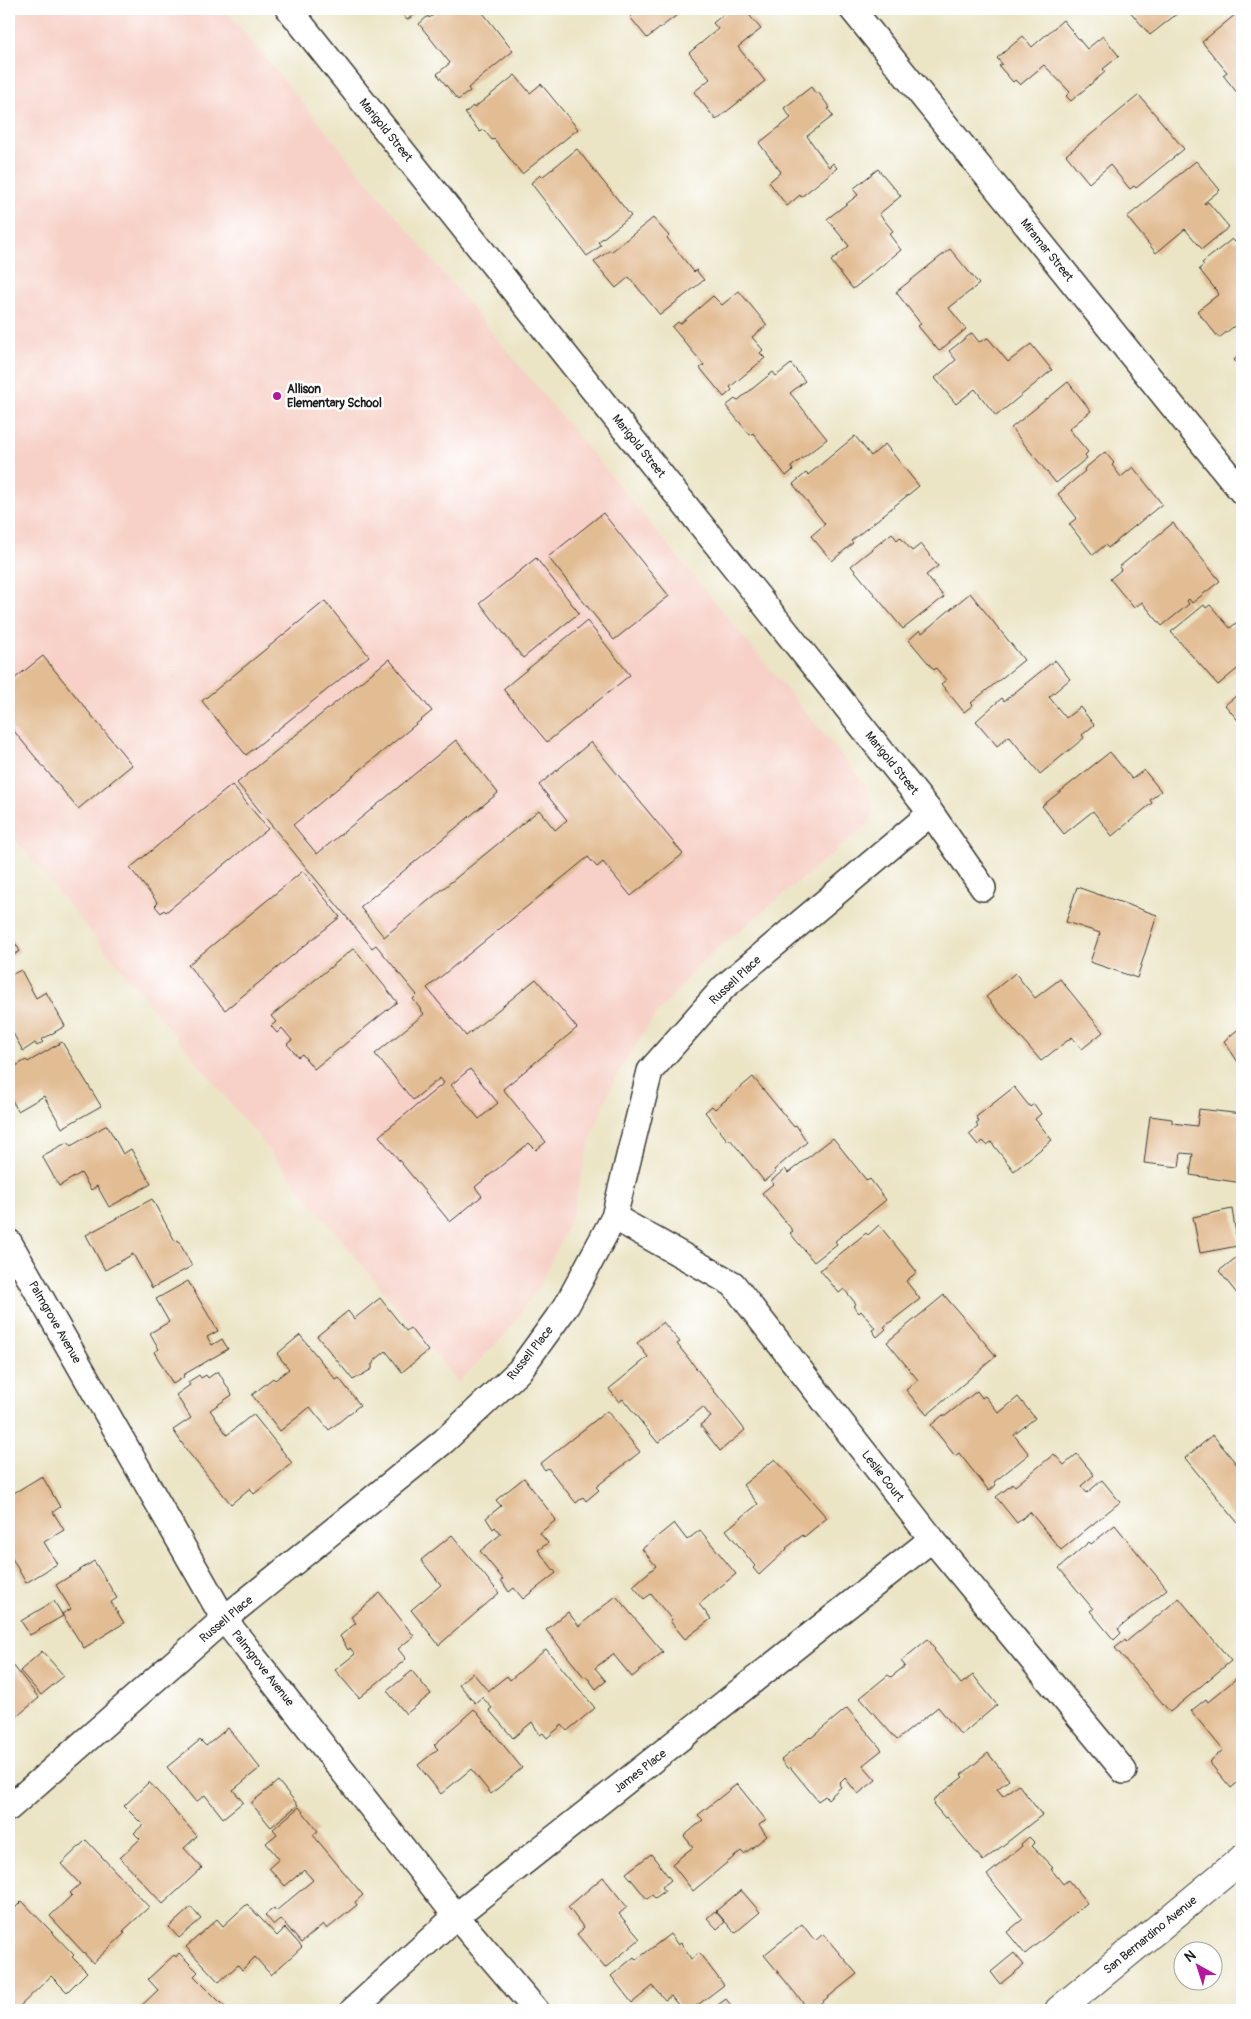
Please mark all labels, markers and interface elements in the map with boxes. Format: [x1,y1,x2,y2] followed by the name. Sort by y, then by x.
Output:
[356,96,416,165] street label: Marigold Street
[1017,216,1077,285] street label: Miramar Street
[287,382,382,411] place label: Allison Elementary School
[271,390,283,402] marker: Allison Elementary School
[609,412,669,481] street label: Marigold Street
[862,729,922,798] street label: Marigold Street
[706,953,764,1008] street label: Russell Place
[25,1278,84,1366] street label: Palmgrove Avenue
[504,1323,557,1383] street label: Russell Place
[858,1448,907,1505] street label: Leslie Court
[197,1593,256,1646] street label: Russell Place
[228,1627,297,1709] street label: Palmgrove Avenue
[611,1746,670,1797] street label: James Place
[1101,1893,1200,1978] street label: San Bernardino Avenue
[1174,1942,1224,1992] north arrow
[1181,1947,1199,1966] text: N

